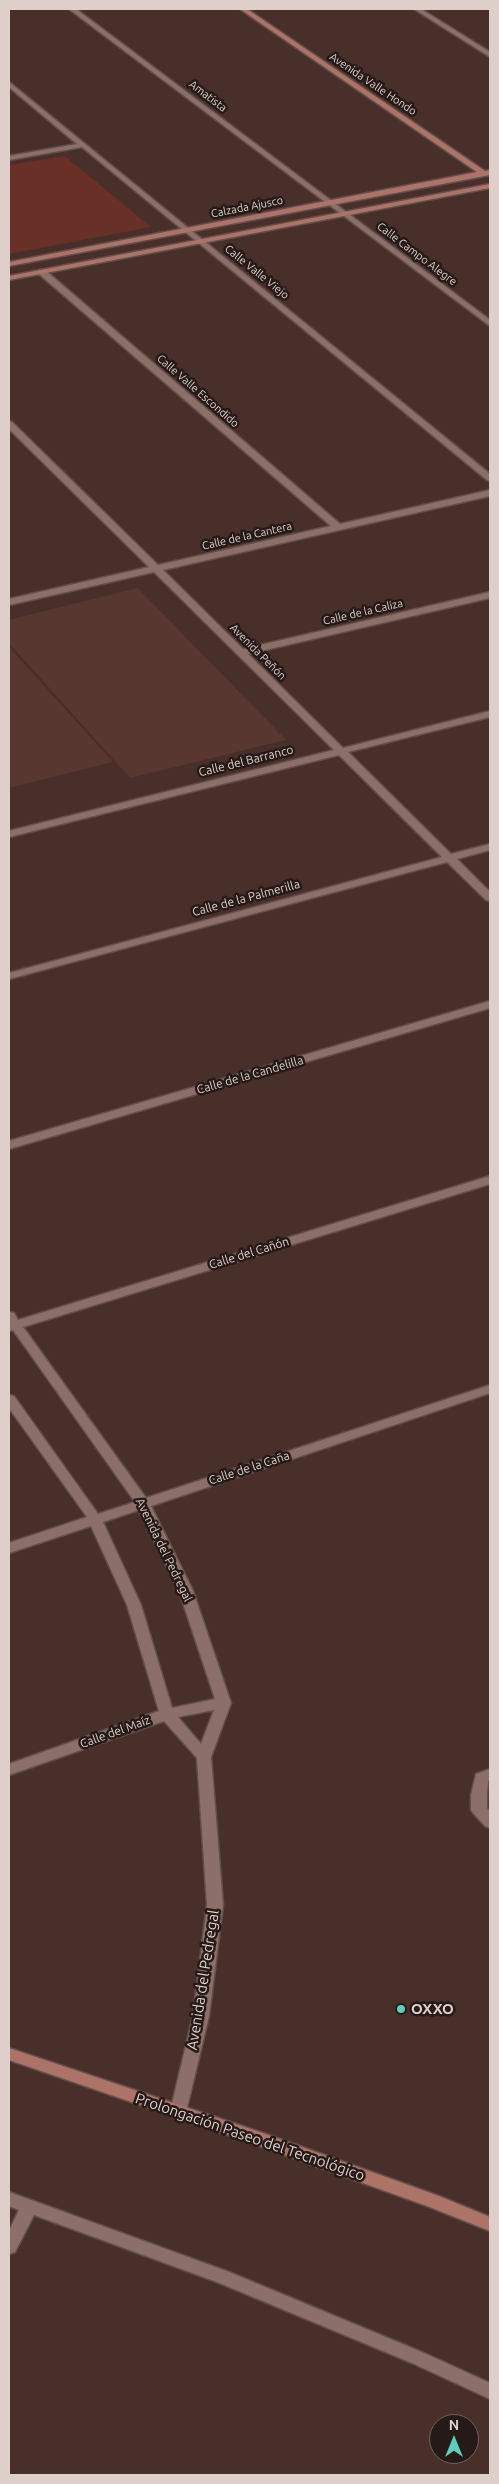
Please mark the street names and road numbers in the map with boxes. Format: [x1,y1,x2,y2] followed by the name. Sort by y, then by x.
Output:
[327,50,419,118] street label: Avenida Valle Hondo
[186,77,230,115] street label: Amatista
[210,194,284,220] street label: Calzada Ajusco
[374,220,460,288] street label: Calle Campo Alegre
[222,242,292,302] street label: Calle Valle Viejo
[154,352,242,430] street label: Calle Valle Escondido
[201,519,293,553] street label: Calle de la Cantera
[322,596,404,628] street label: Calle de la Caliza
[227,621,289,683] street label: Avenida Peñón
[197,742,295,780] street label: Calle del Barranco
[191,877,301,919] street label: Calle de la Palmerilla
[195,1053,305,1097] street label: Calle de la Candelilla
[207,1234,291,1272] street label: Calle del Cañón
[207,1448,291,1488] street label: Calle de la Caña
[133,1496,195,1604] street label: Avenida del Pedregal
[78,1713,152,1751] street label: Calle del Maíz
[183,1909,223,2051] street label: Avenida del Pedregal
[133,2089,367,2185] street label: Prolongación Paseo del Tecnológico

